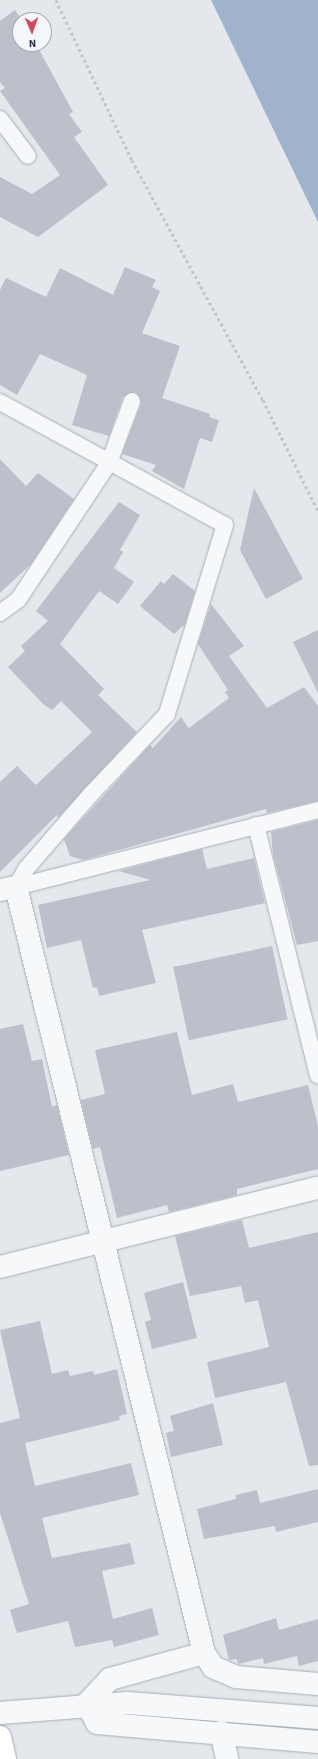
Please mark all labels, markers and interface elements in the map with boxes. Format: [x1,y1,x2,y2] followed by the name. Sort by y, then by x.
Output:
[12,12,52,52] north arrow
[28,36,36,51] text: N

